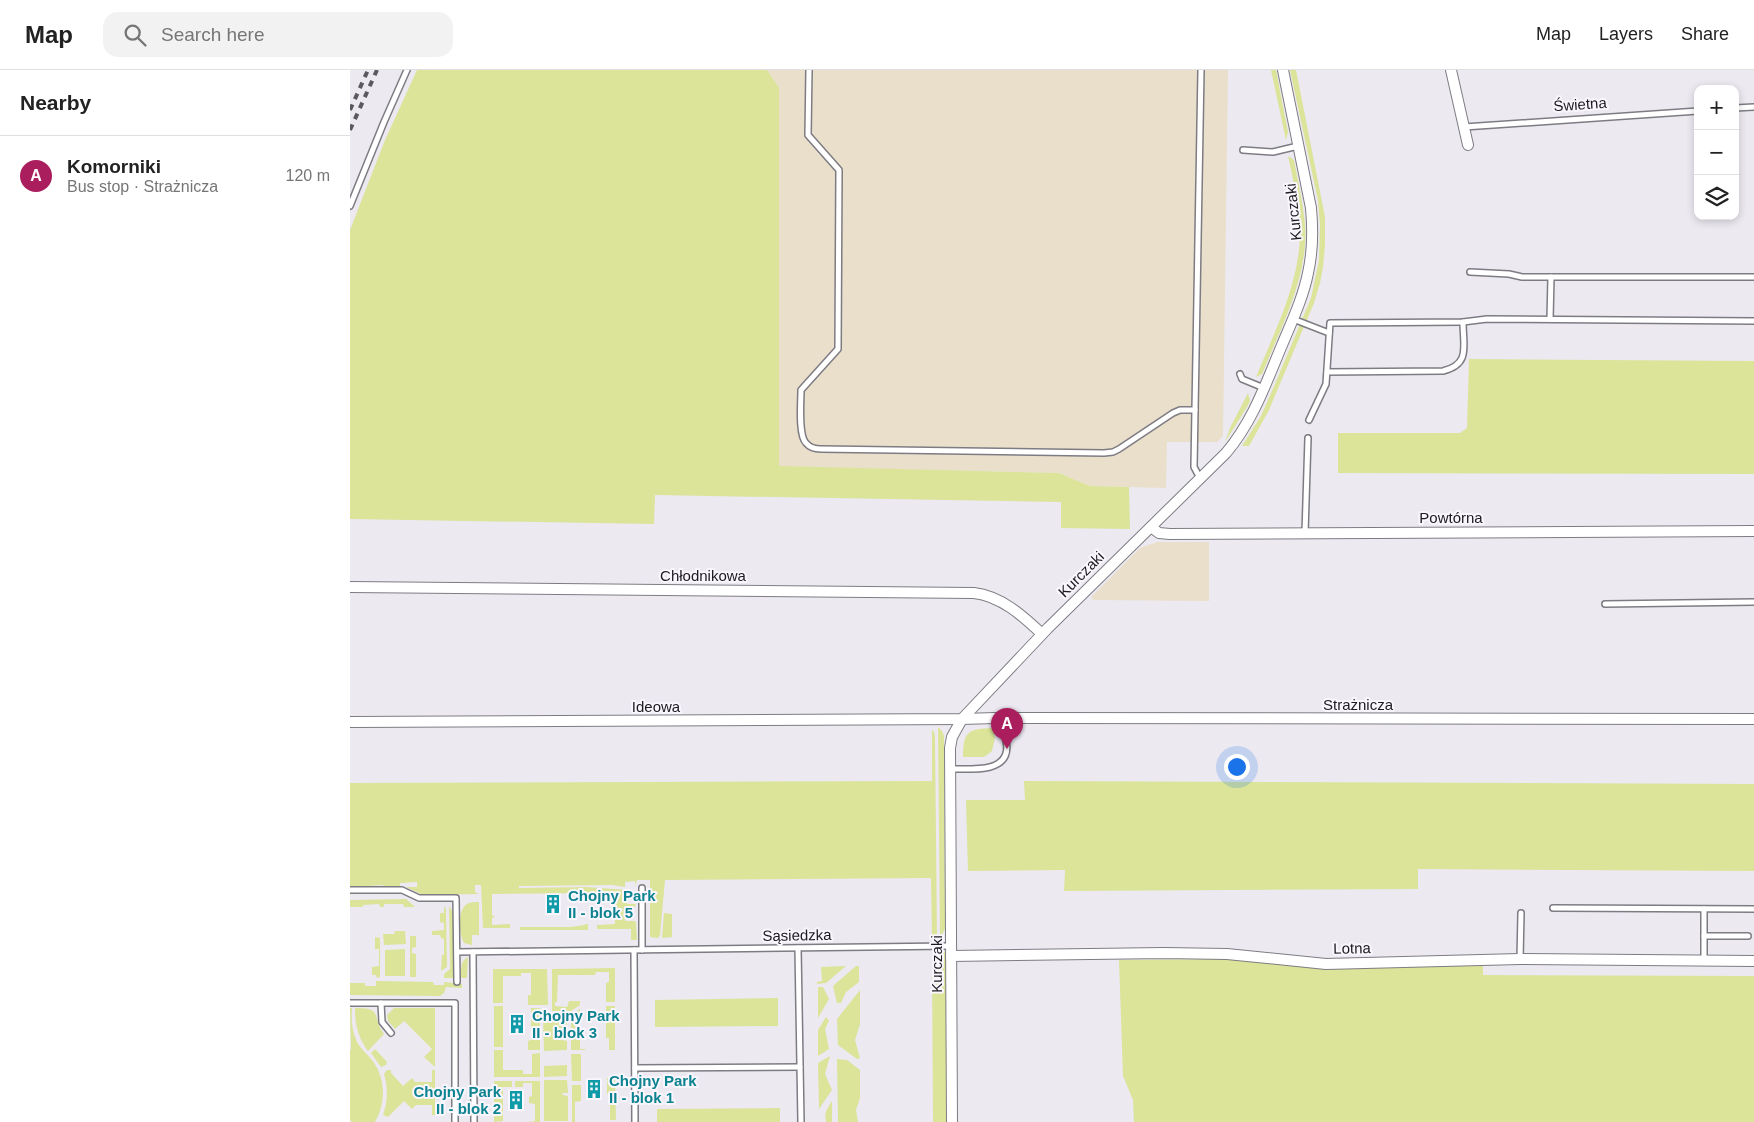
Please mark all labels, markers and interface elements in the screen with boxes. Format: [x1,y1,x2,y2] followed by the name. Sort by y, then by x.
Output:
[103,12,453,57] search box
[25,21,73,48] text: Map
[121,21,149,49] icon: search
[161,24,265,45] text: Search here
[1536,24,1571,44] text: Map
[1599,24,1653,44] text: Layers
[1681,24,1729,44] text: Share
[1694,85,1739,220] map controls
[1694,85,1739,130] button: +
[20,91,91,114] text: Nearby
[1553,94,1608,114] street label: Świetna
[1694,130,1739,175] button: −
[67,156,161,177] text: Komorniki
[30,167,42,184] text: A
[286,167,330,184] text: 120 m
[1694,175,1739,220] button: layers
[67,178,218,195] text: Bus stop · Strażnicza
[1282,183,1304,241] street label: Kurczaki
[1419,509,1483,526] street label: Powtórna
[1055,548,1107,600] street label: Kurczaki
[660,567,747,584] street label: Chłodnikowa
[1323,696,1394,713] street label: Strażnicza
[632,698,681,715] street label: Ideowa
[991,708,1023,749] pin: A
[1224,754,1250,780] your location
[568,887,656,921] place label: Chojny Park II - blok 5
[542,893,564,915] building icon: Chojny Park II - blok 5
[762,926,832,944] street label: Sąsiedzka
[928,935,945,993] street label: Kurczaki
[1333,939,1372,957] street label: Lotna
[532,1007,620,1041] place label: Chojny Park II - blok 3
[506,1013,528,1035] building icon: Chojny Park II - blok 3
[609,1072,697,1106] place label: Chojny Park II - blok 1
[583,1078,605,1100] building icon: Chojny Park II - blok 1
[413,1083,502,1117] place label: Chojny Park II - blok 2
[505,1089,527,1111] building icon: Chojny Park II - blok 2

